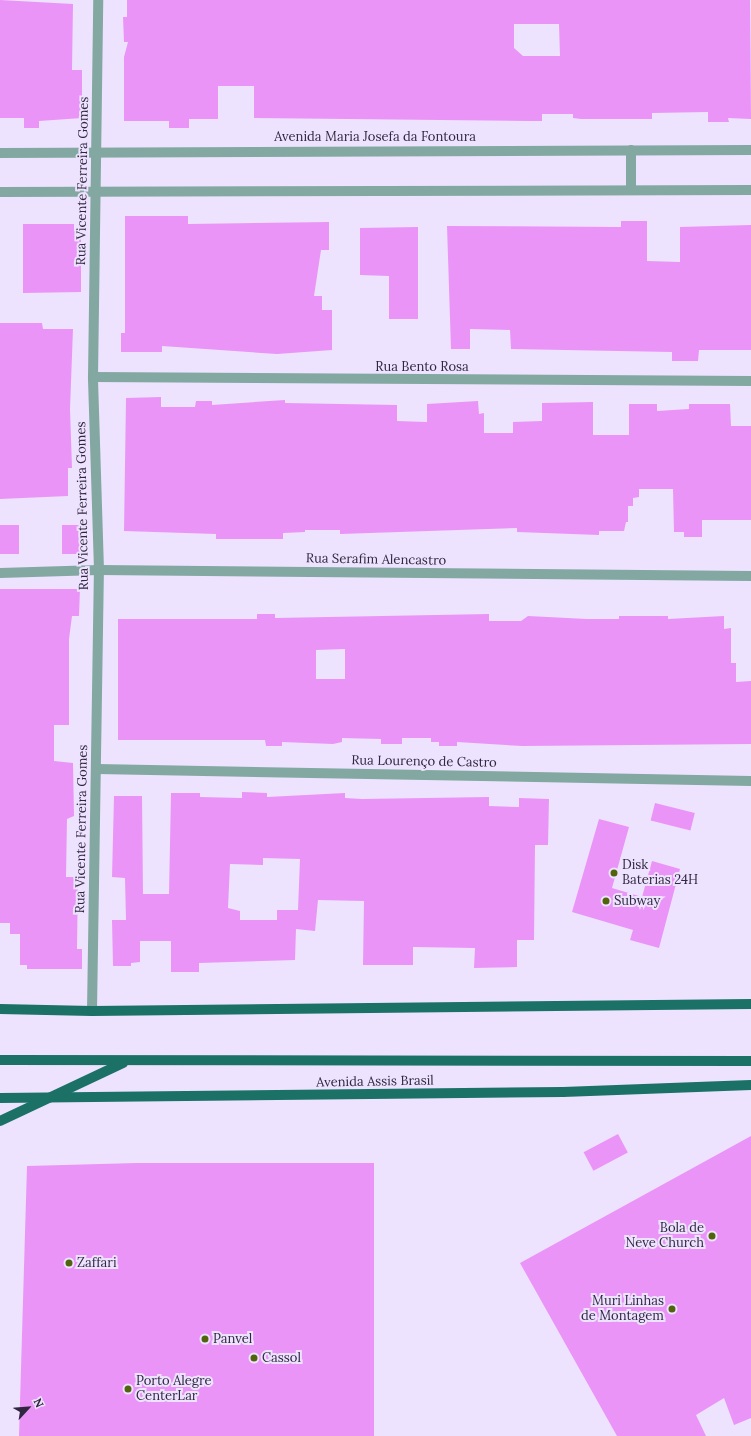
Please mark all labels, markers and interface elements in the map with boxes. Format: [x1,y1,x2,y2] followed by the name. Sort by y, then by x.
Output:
[74,96,92,266] street label: Rua Vicente Ferreira Gomes
[274,129,476,145] street label: Avenida Maria Josefa da Fontoura
[375,359,469,375] street label: Rua Bento Rosa
[74,421,92,591] street label: Rua Vicente Ferreira Gomes
[306,551,446,569] street label: Rua Serafim Alencastro
[73,744,91,914] street label: Rua Vicente Ferreira Gomes
[351,753,497,771] street label: Rua Lourenço de Castro
[622,858,698,889] place label: Disk Baterias 24H
[609,868,619,878] marker: Disk Baterias 24H
[614,893,660,909] place label: Subway
[601,896,611,906] marker: Subway
[316,1073,434,1091] street label: Avenida Assis Brasil
[625,1221,704,1252] place label: Bola de Neve Church
[707,1231,717,1241] marker: Bola de Neve Church
[77,1255,117,1271] place label: Zaffari
[64,1258,74,1268] marker: Zaffari
[581,1294,664,1325] place label: Muri Linhas de Montagem
[667,1304,677,1314] marker: Muri Linhas de Montagem
[213,1331,252,1347] place label: Panvel
[200,1334,210,1344] marker: Panvel
[262,1350,301,1366] place label: Cassol
[249,1353,259,1363] marker: Cassol
[136,1374,212,1405] place label: Porto Alegre CenterLar
[123,1384,133,1394] marker: Porto Alegre CenterLar
[8,1388,48,1428] north arrow
[31,1396,47,1410] text: N

